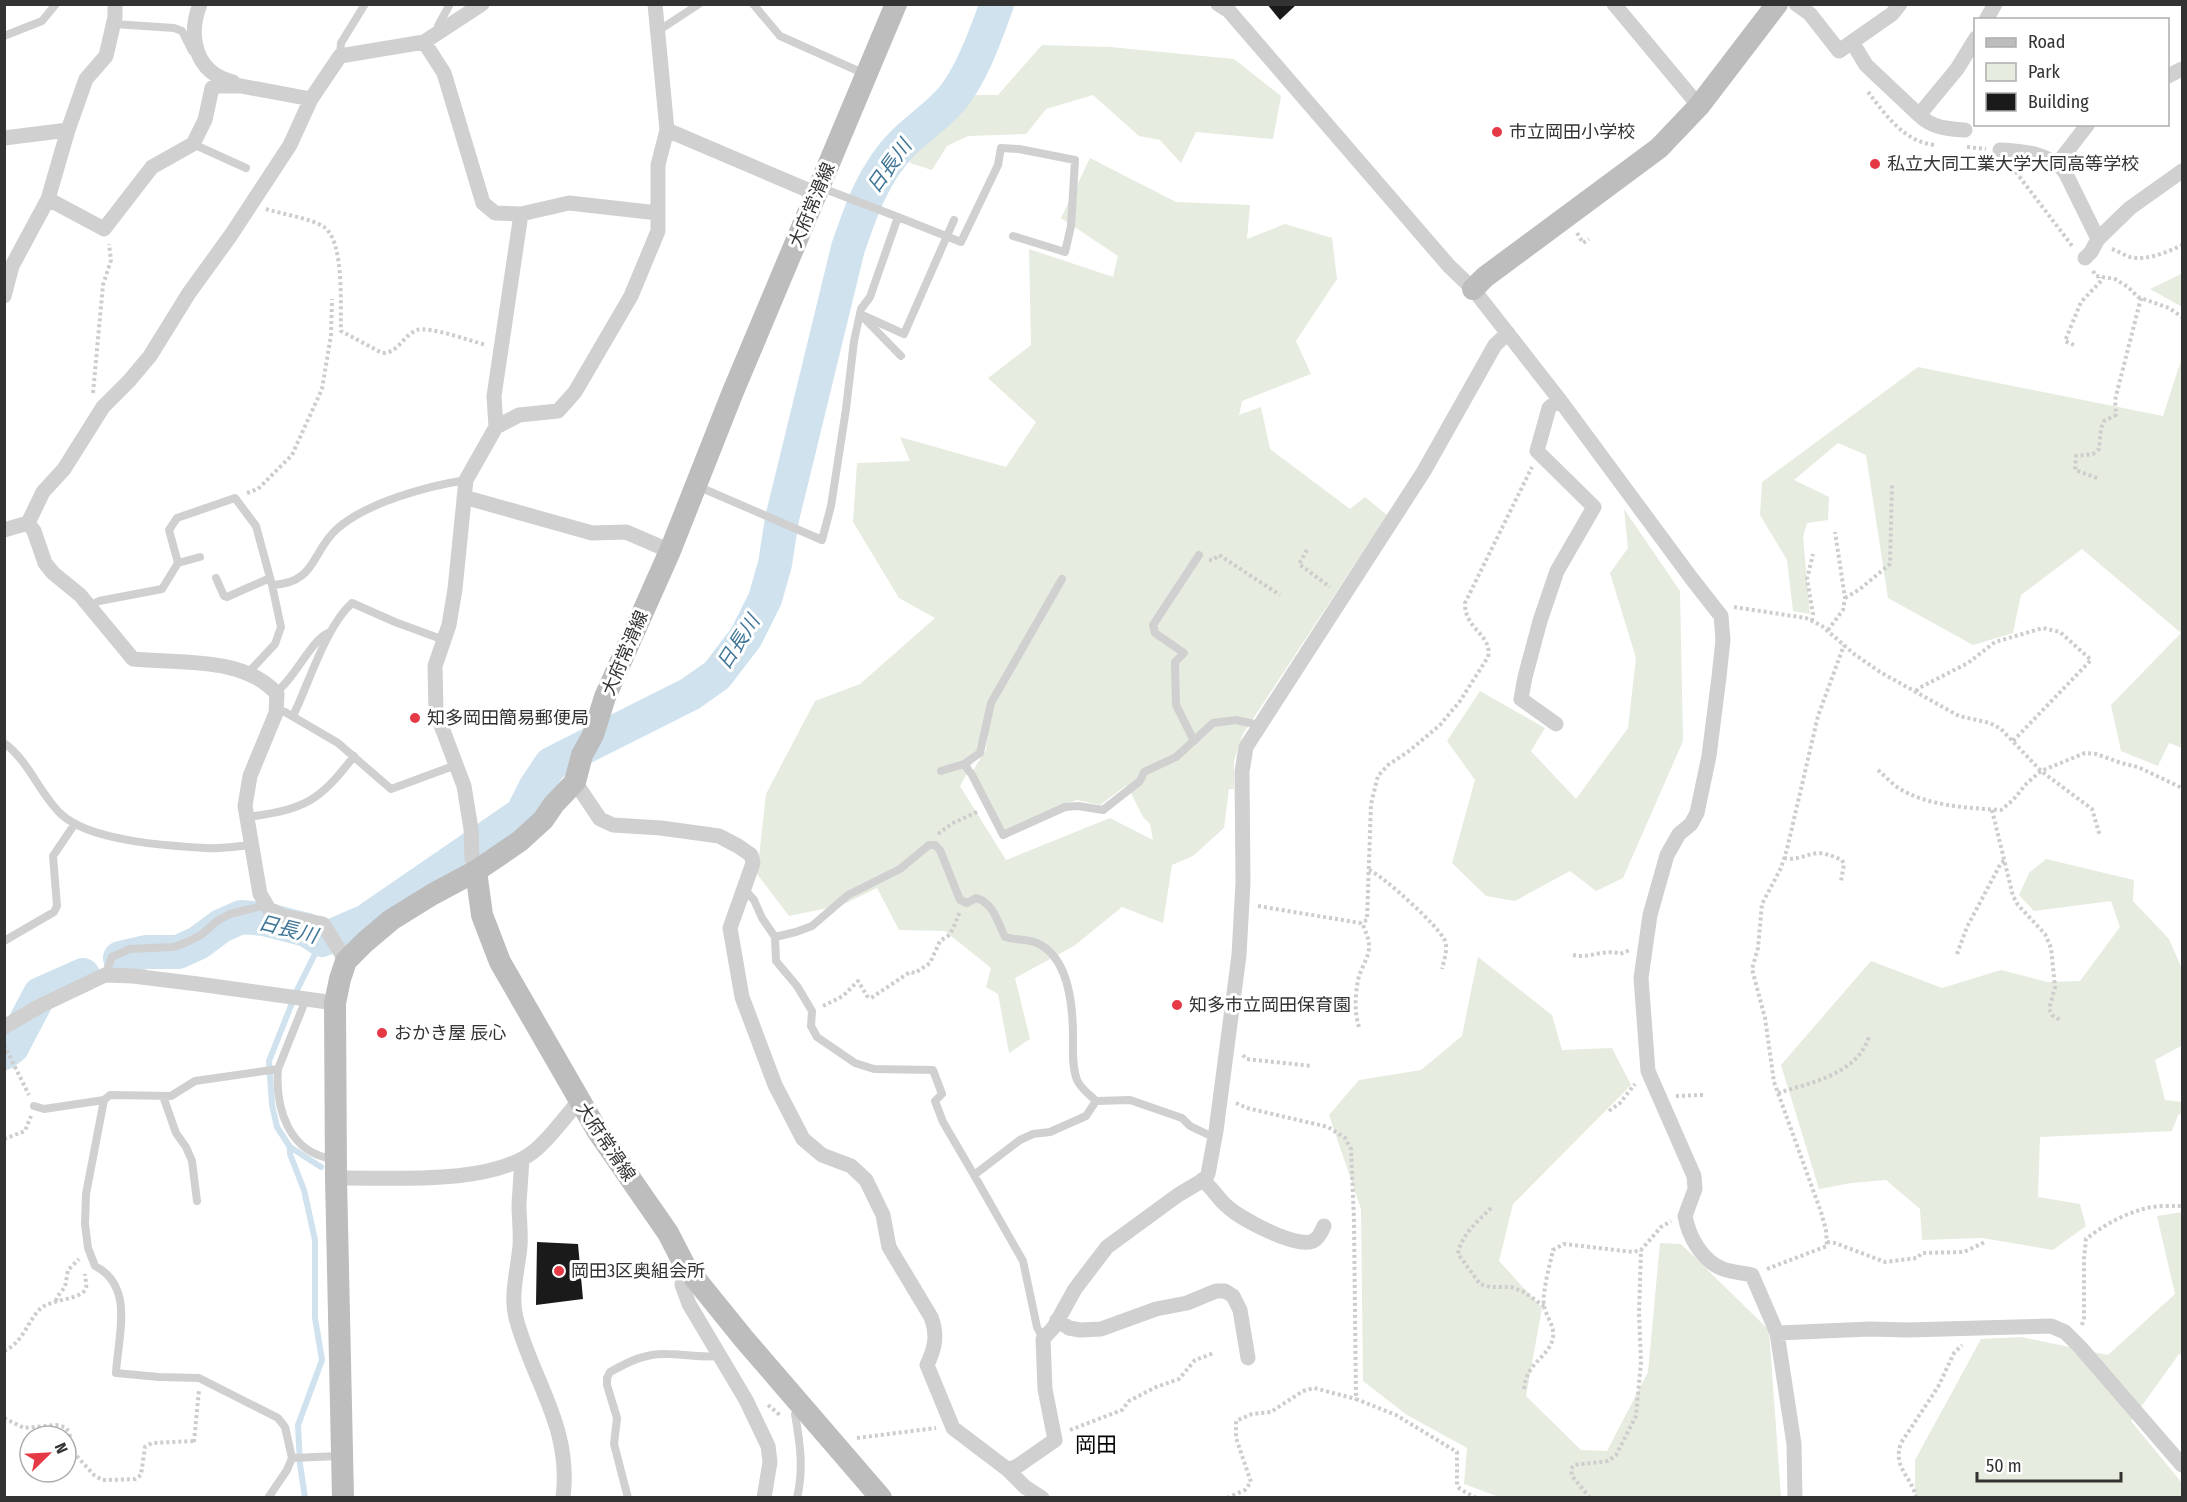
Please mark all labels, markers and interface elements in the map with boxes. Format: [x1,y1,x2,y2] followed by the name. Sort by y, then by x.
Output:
[1974,18,2169,126] legend
[2028,31,2065,53] text: Road
[2028,61,2061,83] text: Park
[2028,91,2089,113] text: Building
[1509,121,1635,143] place label: 市立岡田小学校
[1490,125,1504,139] marker: 市立岡田小学校
[862,133,918,197] water label: 日長川
[1887,153,2139,175] place label: 私立大同工業大学大同高等学校
[1868,157,1882,171] marker: 私立大同工業大学大同高等学校
[784,159,840,251] street label: 大府常滑線
[597,607,653,699] street label: 大府常滑線
[712,609,765,674] water label: 日長川
[427,707,589,729] place label: 知多岡田簡易郵便局
[408,711,422,725] marker: 知多岡田簡易郵便局
[256,910,322,948] water label: 日長川
[1189,994,1351,1016] place label: 知多市立岡田保育園
[1170,998,1184,1012] marker: 知多市立岡田保育園
[394,1022,506,1044] place label: おかき屋 辰心
[375,1026,389,1040] marker: おかき屋 辰心
[572,1099,640,1185] street label: 大府常滑線
[571,1260,705,1282] place label: 岡田3区奥組会所
[552,1264,566,1278] marker: 岡田3区奥組会所
[18,1424,78,1484] north arrow
[1075,1432,1117,1458] district label: 岡田
[51,1440,72,1456] text: N
[1977,1445,2121,1483] scale bar
[1986,1455,2022,1477] text: 50 m

